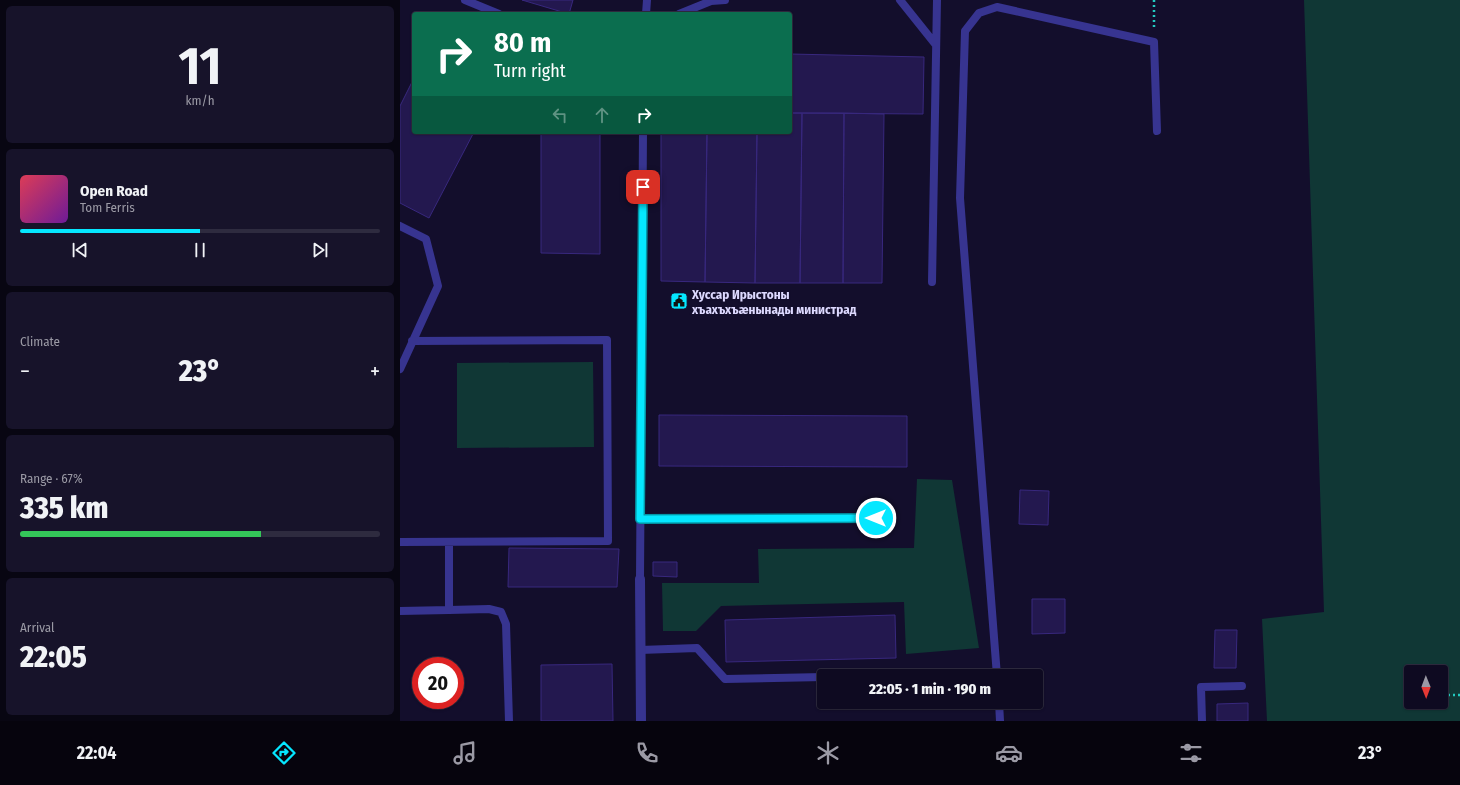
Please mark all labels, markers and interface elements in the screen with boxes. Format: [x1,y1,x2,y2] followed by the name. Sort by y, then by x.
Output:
[494,26,551,59] text: 80 m
[428,28,480,80] icon: right
[178,35,222,98] text: 11
[494,60,566,82] text: Turn right
[186,93,215,108] text: km/h
[549,104,571,126] icon: left
[591,104,613,126] icon: ahead
[633,104,655,126] icon: right
[626,170,660,204] pin
[632,176,654,198] icon: arrive
[80,182,148,200] text: Open Road
[80,200,135,215] text: Tom Ferris
[69,239,91,261] icon: previous
[189,239,211,261] icon: pause
[309,239,331,261] icon: next
[691,287,857,317] place label: Хуссар Ирыстоны хъахъхъæнынады министрад
[669,291,689,311] public building icon: Хуссар Ирыстоны хъахъхъæнынады министрад
[20,334,60,349] text: Climate
[179,353,221,389] text: 23°
[20,358,30,385] text: −
[370,358,380,385] text: +
[20,471,83,486] text: Range · 67%
[20,490,108,526] text: 335 km
[855,497,897,539] position arrow
[20,620,54,635] text: Arrival
[20,639,87,675] text: 22:05
[412,657,464,709] speed limit sign: 20
[1404,665,1448,709] north arrow
[1404,665,1448,709] map controls
[869,680,991,698] text: 22:05 · 1 min · 190 m
[270,739,298,767] icon: directions
[451,739,479,767] icon: music
[633,739,661,767] icon: phone
[814,739,842,767] icon: climate
[995,739,1023,767] icon: car
[1177,739,1205,767] icon: filters
[77,742,117,764] text: 22:04
[1358,742,1383,764] text: 23°

